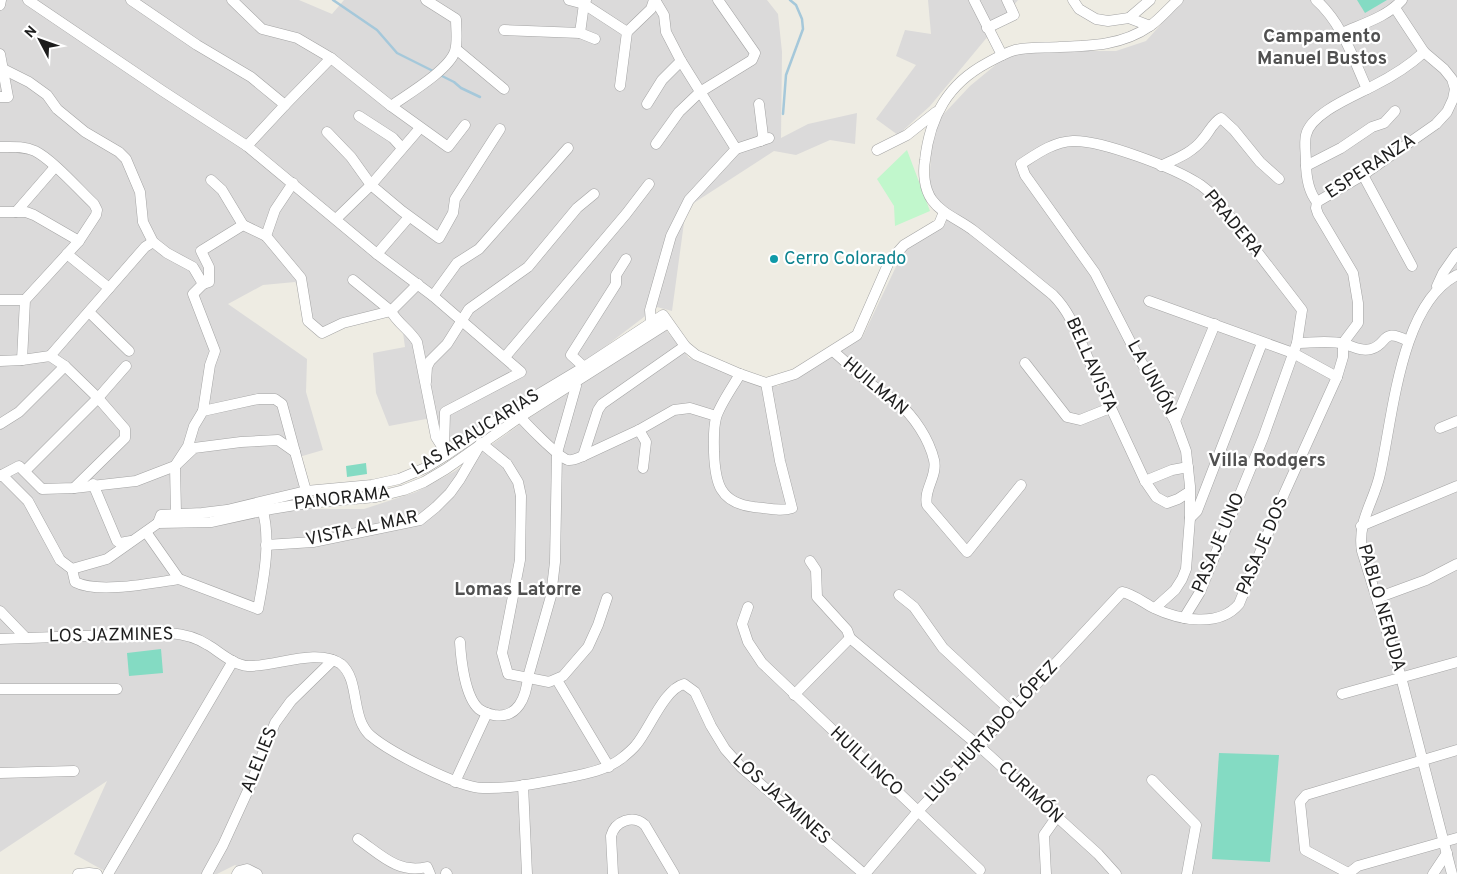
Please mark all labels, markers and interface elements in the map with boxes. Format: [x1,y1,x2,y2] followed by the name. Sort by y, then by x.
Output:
[15,15,65,65] north arrow
[22,23,41,42] text: N
[1257,25,1387,71] district label: Campamento Manuel Bustos
[1322,129,1420,205] street label: ESPERANZA
[1198,185,1268,263] street label: PRADERA
[784,248,906,271] place label: Cerro Colorado
[768,253,780,265] marker: Cerro Colorado
[1060,314,1122,416] street label: BELLAVISTA
[1121,336,1183,419] street label: LA UNIÓN
[837,353,913,421] street label: HUILMAN
[408,384,544,482] street label: LAS ARAUCARIAS
[1208,449,1326,473] district label: Villa Rodgers
[293,482,391,516] street label: PANORAMA
[1188,489,1250,597] street label: PASAJE UNO
[1232,493,1294,599] street label: PASAJE DOS
[304,506,420,552] street label: VISTA AL MAR
[1352,542,1410,674] street label: PABLO NERUDA
[454,578,582,602] district label: Lomas Latorre
[48,623,174,649] street label: LOS JAZMINES
[919,655,1064,808] street label: LUIS HURTADO LÓPEZ
[824,722,908,802] street label: HUILLINCO
[236,724,284,796] street label: ALELIES
[727,750,835,850] street label: LOS JAZMINES
[992,755,1069,829] street label: CURIMÓN

